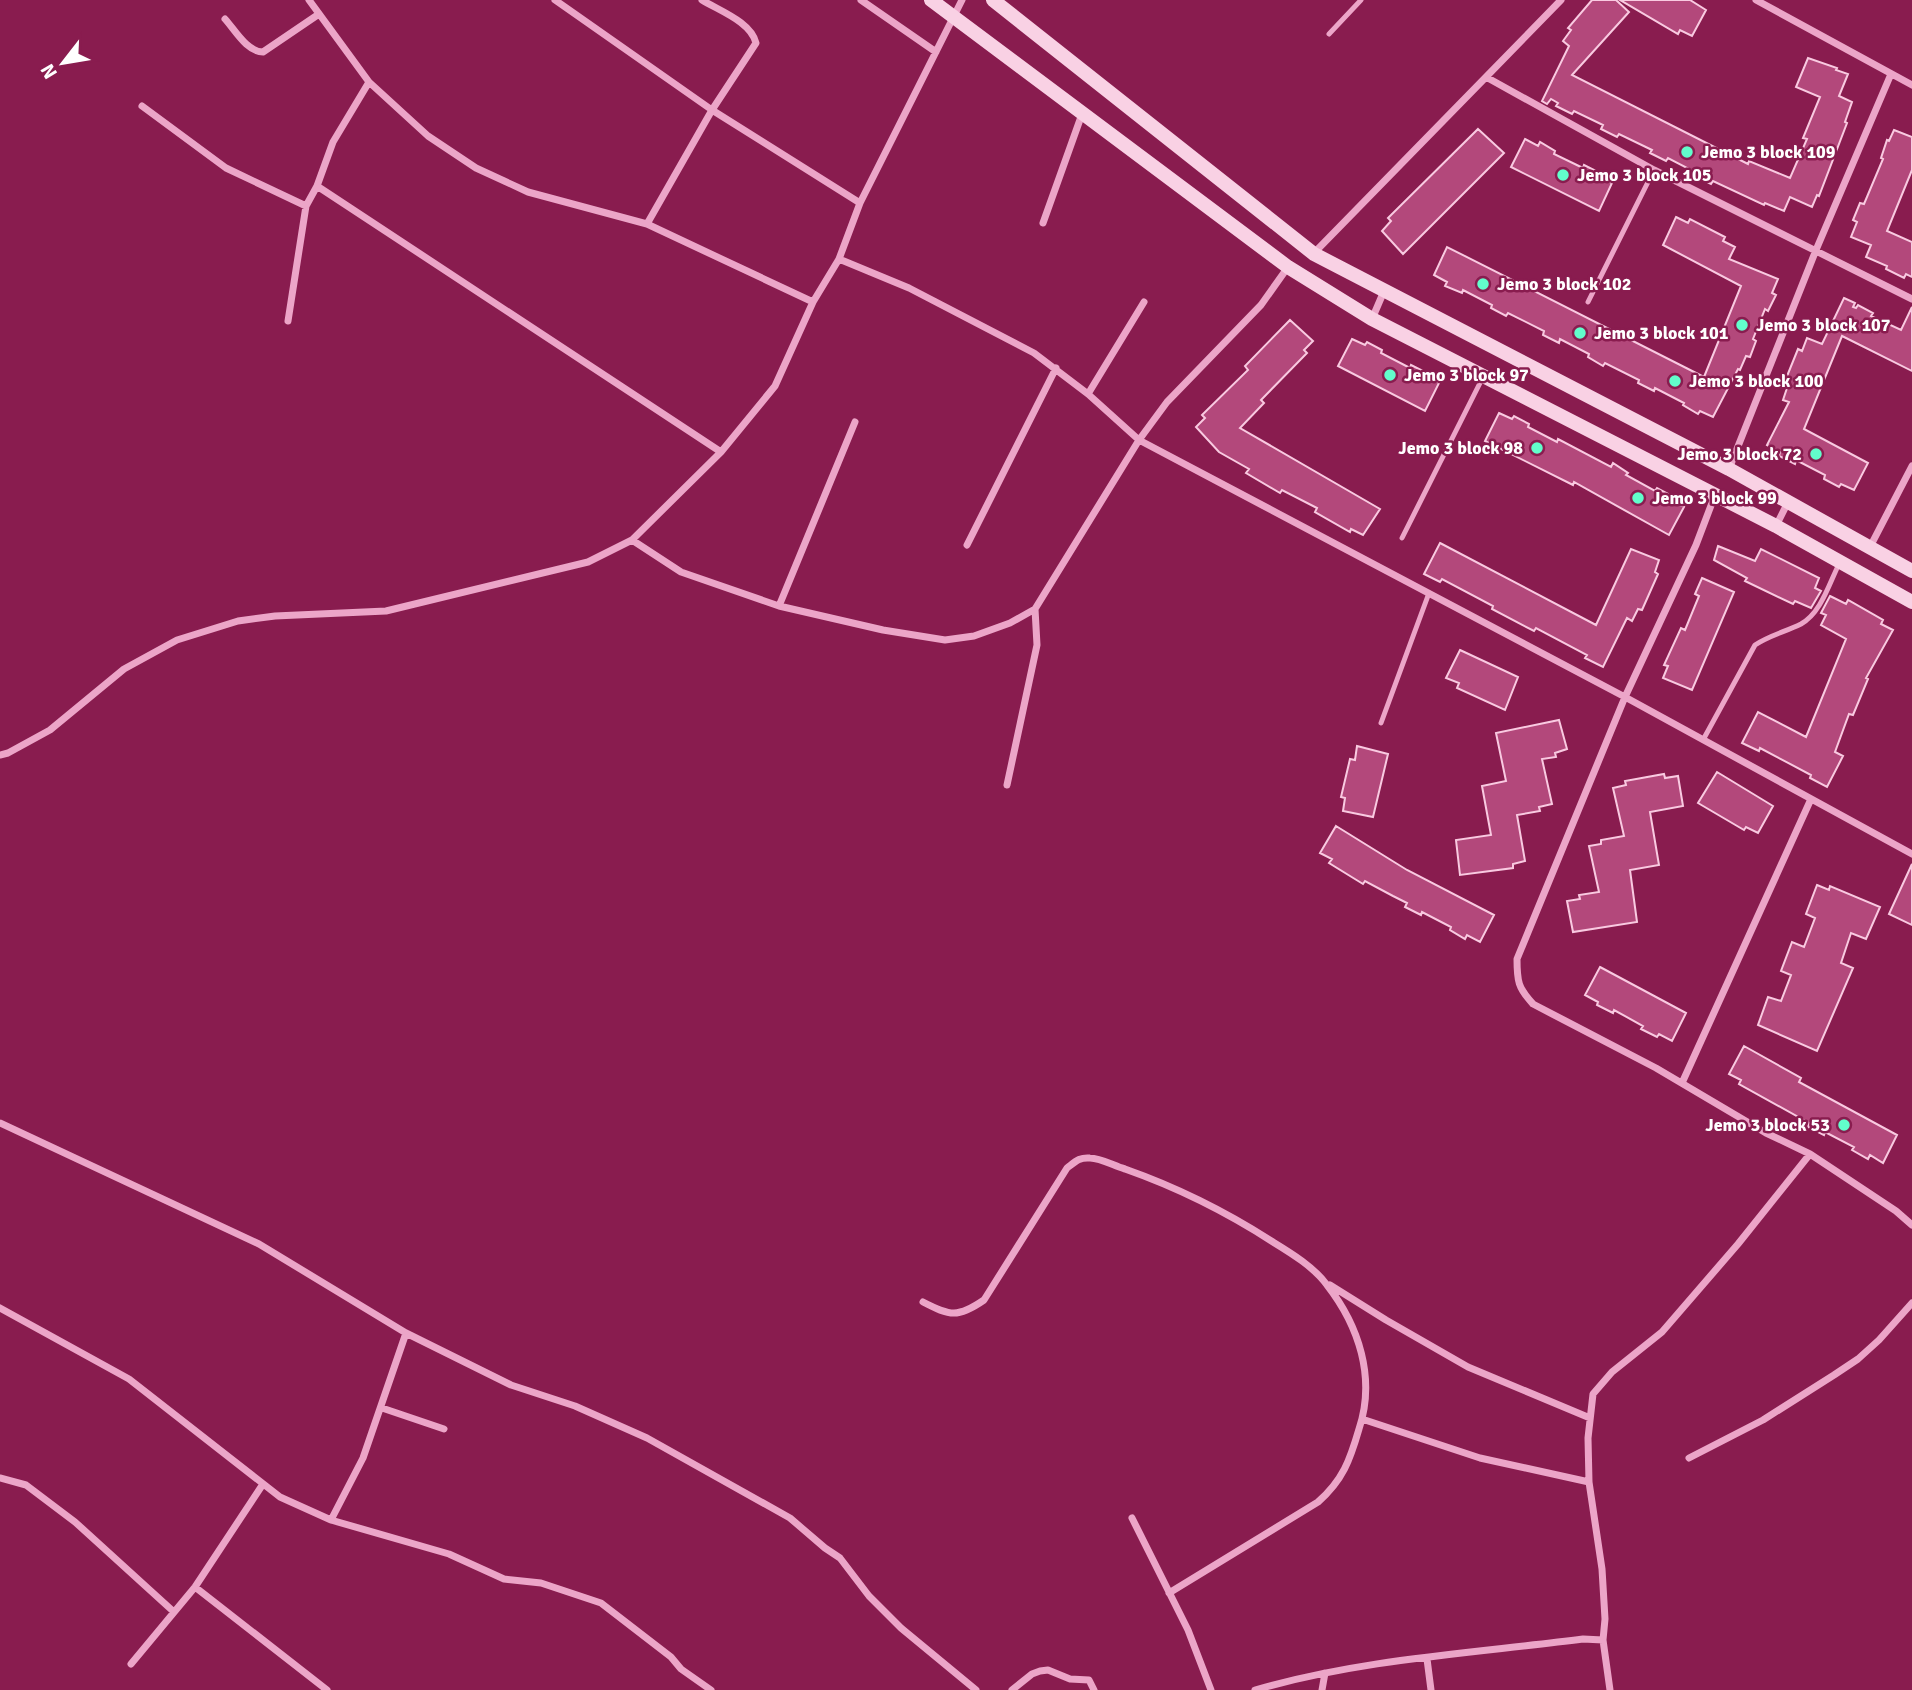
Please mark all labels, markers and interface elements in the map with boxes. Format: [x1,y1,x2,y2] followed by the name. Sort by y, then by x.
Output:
[28,28,98,98] north arrow
[36,59,63,83] text: N
[1701,141,1836,163] place label: Jemo 3 block 109
[1679,144,1695,160] marker: Jemo 3 block 109
[1577,164,1712,186] place label: Jemo 3 block 105
[1555,167,1571,183] marker: Jemo 3 block 105
[1497,273,1632,295] place label: Jemo 3 block 102
[1475,276,1491,292] marker: Jemo 3 block 102
[1756,314,1891,336] place label: Jemo 3 block 107
[1734,317,1750,333] marker: Jemo 3 block 107
[1594,322,1729,344] place label: Jemo 3 block 101
[1572,325,1588,341] marker: Jemo 3 block 101
[1404,364,1529,386] place label: Jemo 3 block 97
[1382,367,1398,383] marker: Jemo 3 block 97
[1689,370,1824,392] place label: Jemo 3 block 100
[1667,373,1683,389] marker: Jemo 3 block 100
[1398,437,1523,459] place label: Jemo 3 block 98
[1529,440,1545,456] marker: Jemo 3 block 98
[1677,443,1802,465] place label: Jemo 3 block 72
[1808,446,1824,462] marker: Jemo 3 block 72
[1652,487,1777,509] place label: Jemo 3 block 99
[1630,490,1646,506] marker: Jemo 3 block 99
[1705,1114,1830,1136] place label: Jemo 3 block 53
[1836,1117,1852,1133] marker: Jemo 3 block 53

